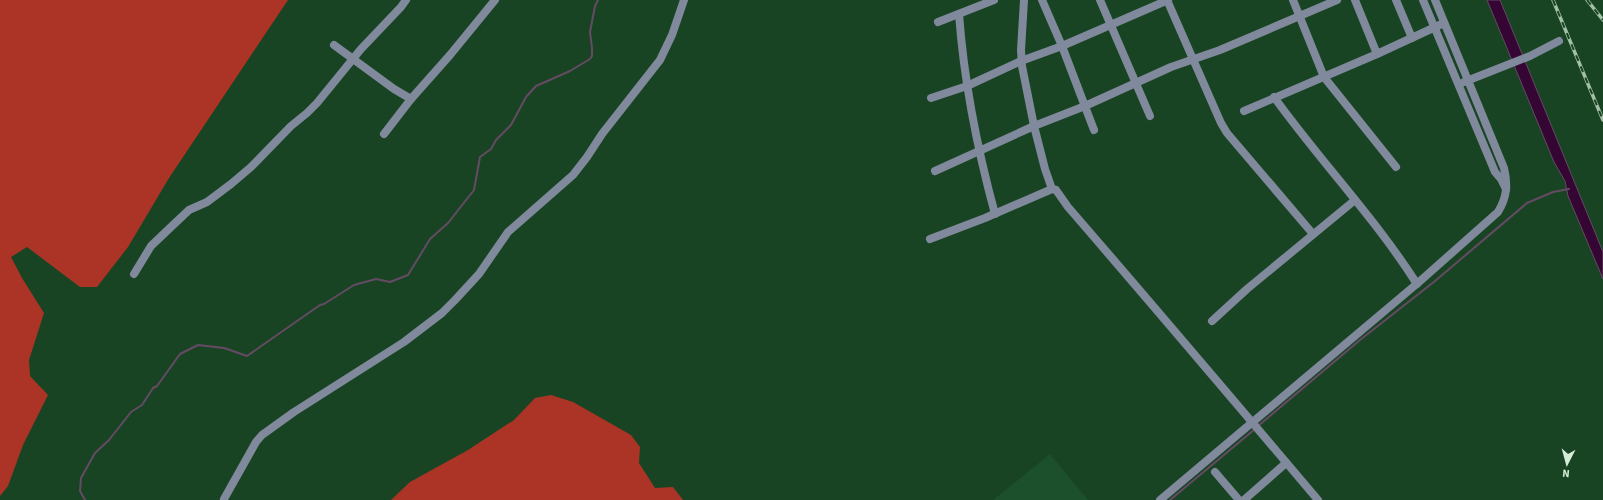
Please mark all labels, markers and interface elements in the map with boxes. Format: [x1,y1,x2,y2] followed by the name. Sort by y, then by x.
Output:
[1547,444,1587,484] north arrow
[1562,466,1570,481] text: N

